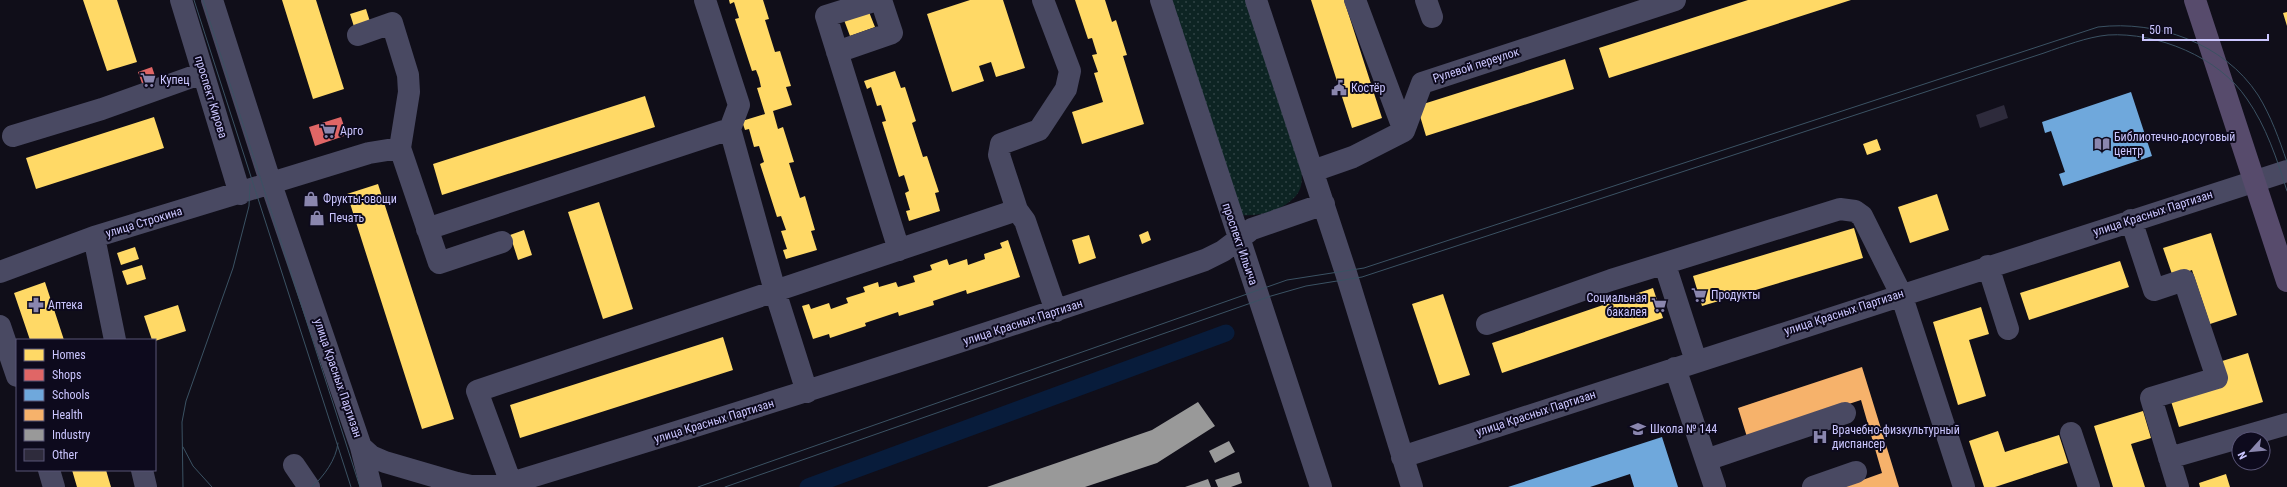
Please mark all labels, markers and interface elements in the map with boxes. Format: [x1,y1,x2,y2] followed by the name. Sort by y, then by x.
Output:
[2143,16,2268,42] scale bar
[2149,23,2173,37] text: 50 m
[1431,44,1521,86] street label: Рулевой переулок
[192,54,230,140] street label: проспект Кирова
[139,71,157,89] supermarket icon: Купец
[160,73,190,87] place label: Купец
[1330,79,1348,97] public building icon: Костёр
[1351,81,1385,95] place label: Костёр
[319,122,337,140] supermarket icon: Арго
[340,124,363,138] place label: Арго
[2114,130,2235,158] place label: Библиотечно-досуговый центр
[2093,135,2111,153] library icon: Библиотечно-досуговый центр
[2091,187,2215,239] street label: улица Красных Партизан
[302,190,320,208] shop icon: Фрукты-овощи
[323,192,397,206] place label: Фрукты-овощи
[1219,201,1261,287] street label: проспект Ильича
[104,204,184,240] street label: улица Строкина
[308,209,326,227] shop icon: Печать
[329,211,365,225] place label: Печать
[1690,286,1708,304] supermarket icon: Продукты
[1782,286,1906,338] street label: улица Красных Партизан
[1711,288,1760,302] place label: Продукты
[1587,291,1647,319] place label: Социальная бакалея
[27,296,45,314] pharmacy icon: Аптека
[961,296,1085,348] street label: улица Красных Партизан
[1650,296,1668,314] supermarket icon: Социальная бакалея
[48,298,83,312] place label: Аптека
[311,317,365,439] street label: улица Красных Партизан
[16,339,156,471] legend
[52,348,86,362] text: Homes
[52,368,81,382] text: Shops
[1474,387,1598,439] street label: улица Красных Партизан
[52,388,90,402] text: Schools
[652,396,776,446] street label: улица Красных Партизан
[52,408,83,422] text: Health
[1629,420,1647,438] school or university icon: Школа № 144
[1650,422,1717,436] place label: Школа № 144
[1832,423,1960,451] place label: Врачебно-физкультурный диспансер
[52,428,90,442] text: Industry
[1811,428,1829,446] hospital icon: Врачебно-физкультурный диспансер
[2231,431,2271,471] north arrow
[52,448,78,462] text: Other
[2235,449,2250,461] text: N

